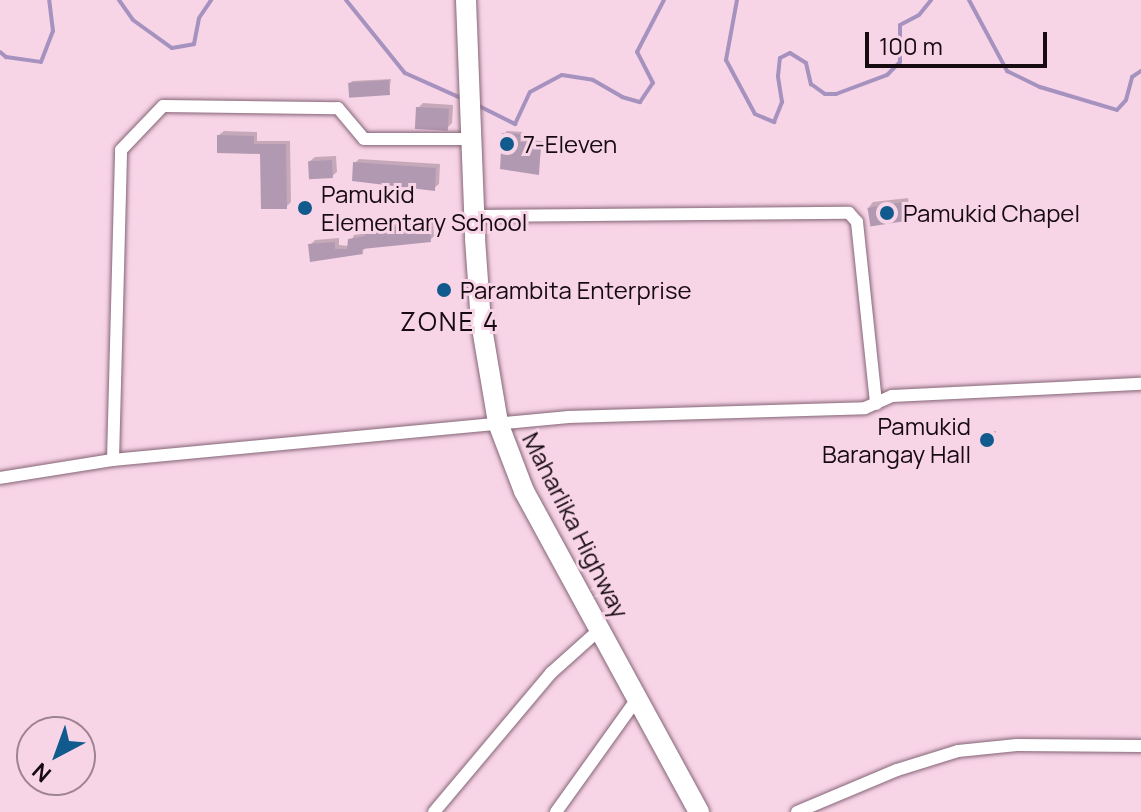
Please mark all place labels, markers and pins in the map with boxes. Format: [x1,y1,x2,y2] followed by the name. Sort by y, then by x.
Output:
[523,130,617,158] place label: 7-Eleven
[498,135,516,153] marker: 7-Eleven
[321,180,527,236] place label: Pamukid Elementary School
[296,199,314,217] marker: Pamukid Elementary School
[903,199,1080,227] place label: Pamukid Chapel
[878,204,896,222] marker: Pamukid Chapel
[460,276,692,304] place label: Parambita Enterprise
[435,281,453,299] marker: Parambita Enterprise
[822,412,971,468] place label: Pamukid Barangay Hall
[978,431,996,449] marker: Pamukid Barangay Hall

